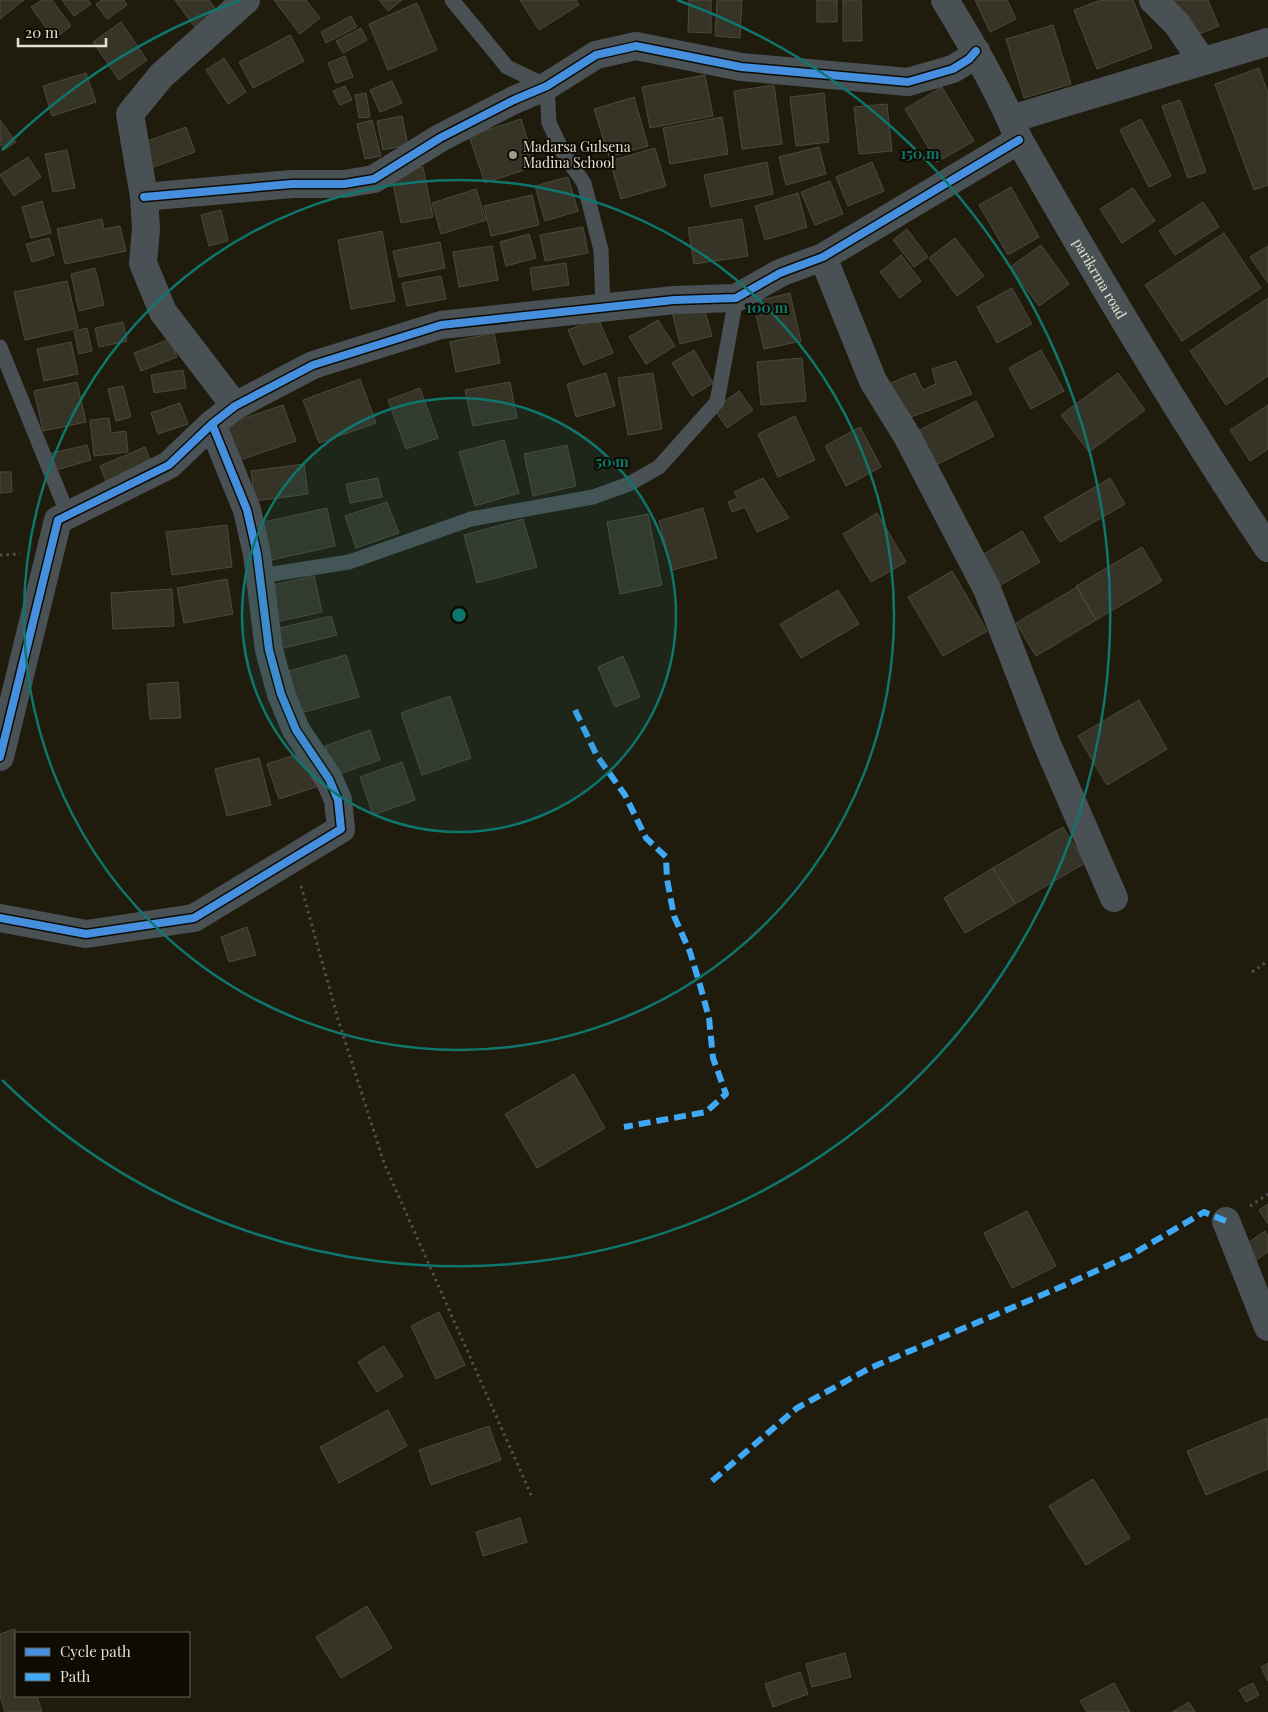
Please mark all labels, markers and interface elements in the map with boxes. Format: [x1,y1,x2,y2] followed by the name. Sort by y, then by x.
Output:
[18,15,105,47] scale bar
[25,22,59,42] text: 20 m
[523,137,631,172] place label: Madarsa Gulsena Madina School
[900,143,940,163] text: 150 m
[507,149,519,161] marker: Madarsa Gulsena Madina School
[1069,235,1131,322] street label: parikrma road
[746,297,789,317] text: 100 m
[595,451,629,471] text: 50 m
[450,606,468,624] centre of rings
[15,1632,190,1697] legend
[60,1641,131,1661] text: Cycle path
[60,1666,90,1686] text: Path

